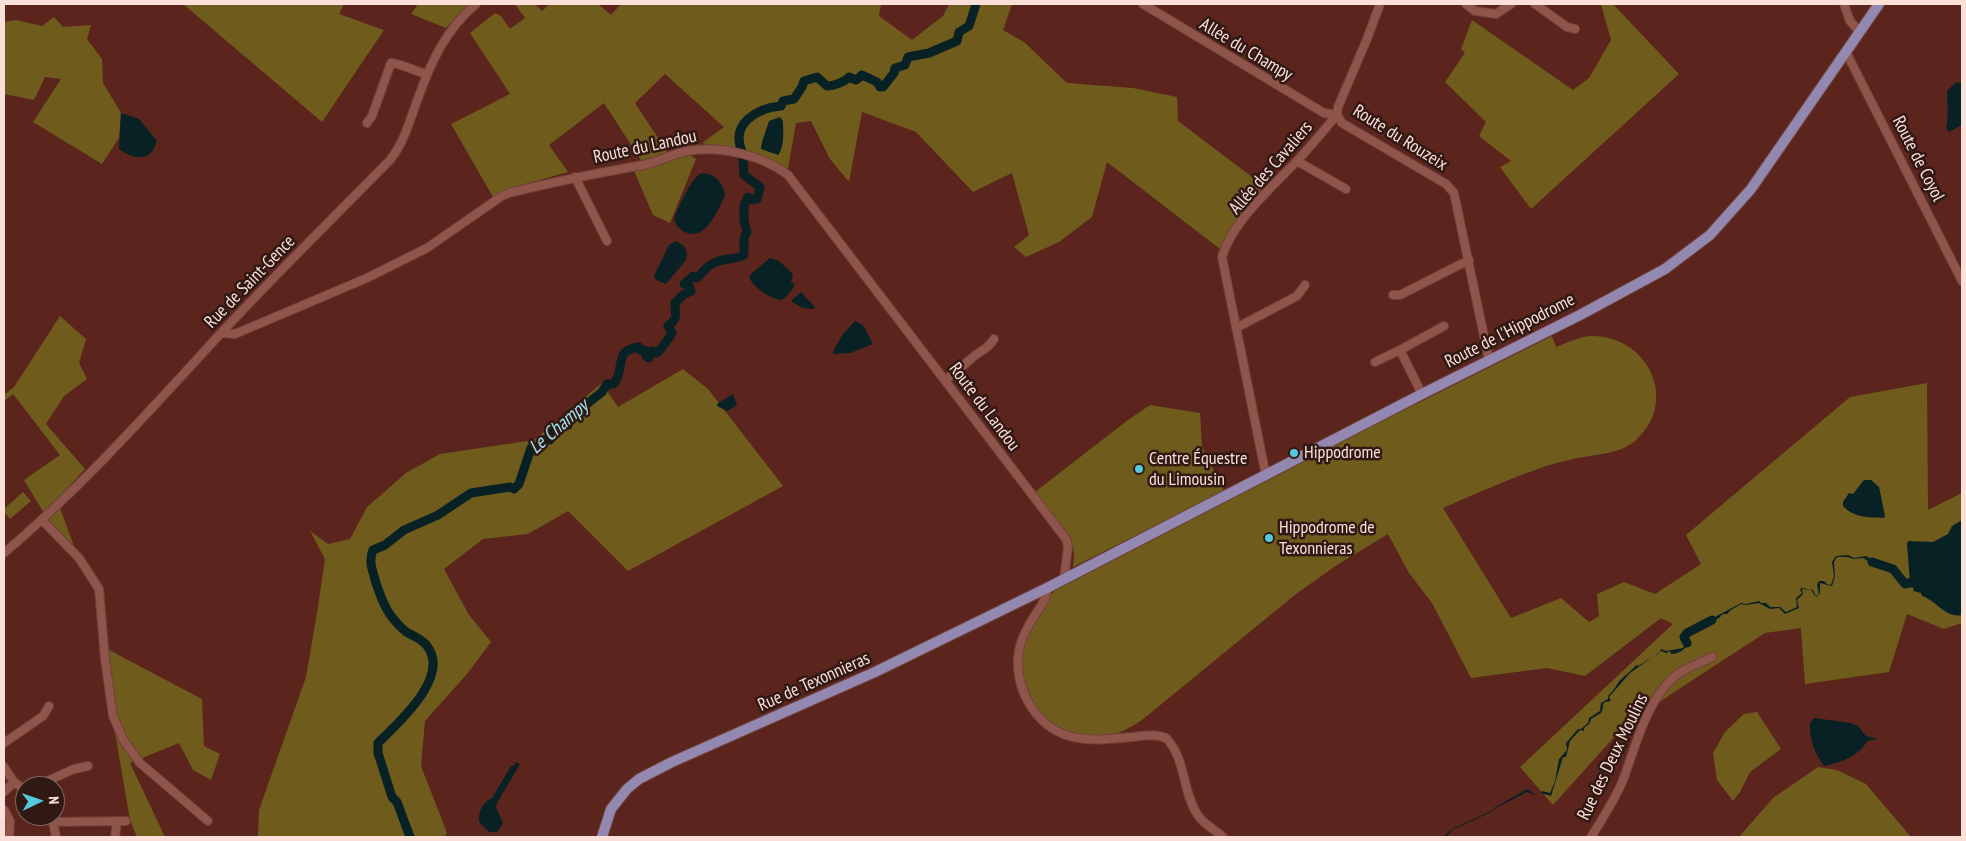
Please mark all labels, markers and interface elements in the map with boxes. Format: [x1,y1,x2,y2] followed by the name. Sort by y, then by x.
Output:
[1196,14,1296,86] street label: Allée du Champy
[1349,100,1451,176] street label: Route du Rouzeix
[1887,113,1949,205] street label: Route de Coyol
[1225,117,1317,219] street label: Allée des Cavaliers
[592,126,698,168] street label: Route du Landou
[200,231,300,333] street label: Rue de Saint-Gence
[1442,289,1578,373] street label: Route de l'Hippodrome
[944,359,1024,455] street label: Route du Landou
[525,395,593,459] water label: Le Champy
[1304,442,1381,464] place label: Hippodrome
[1288,447,1300,459] marker: Hippodrome
[1149,448,1247,490] place label: Centre Équestre du Limousin
[1133,463,1145,475] marker: Centre Équestre du Limousin
[1279,517,1375,560] place label: Hippodrome de Texonnieras
[1263,532,1275,544] marker: Hippodrome de Texonnieras
[755,648,873,716] street label: Rue de Texonnieras
[1573,690,1653,824] street label: Rue des Deux Moulins
[15,776,65,826] north arrow
[45,796,63,805] text: N

